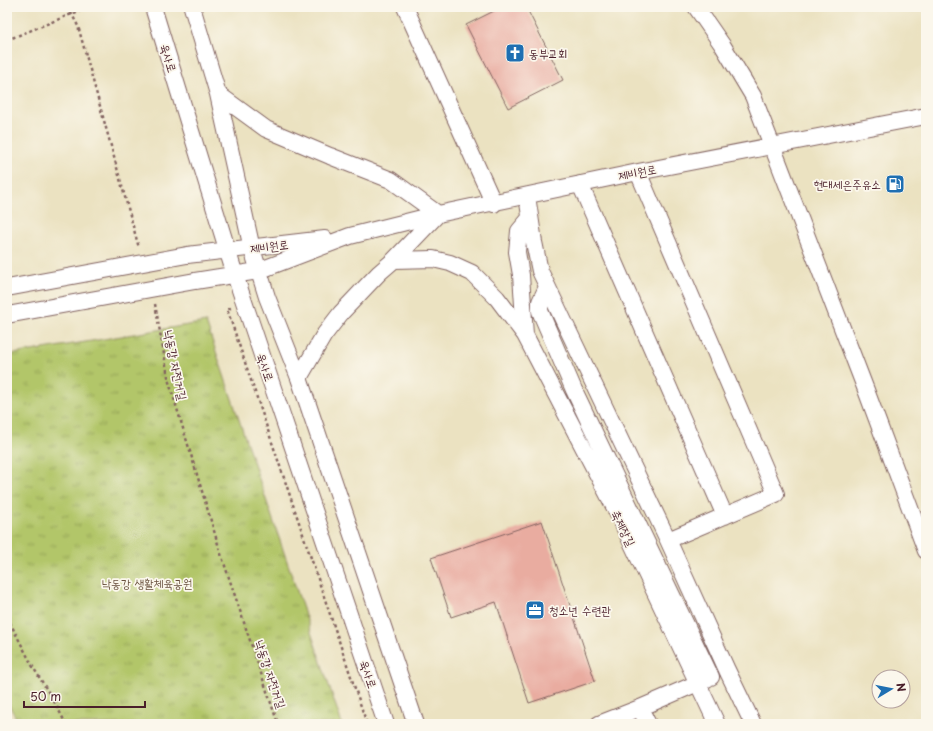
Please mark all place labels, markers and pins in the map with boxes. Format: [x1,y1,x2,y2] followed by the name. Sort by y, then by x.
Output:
[504,42,526,64] church icon: 동부교회
[529,44,568,62] place label: 동부교회
[884,173,906,195] fuel station icon: 현대세은주유소
[813,175,881,193] place label: 현대세은주유소
[524,599,546,621] office icon: 청소년 수련관
[549,601,611,619] place label: 청소년 수련관

